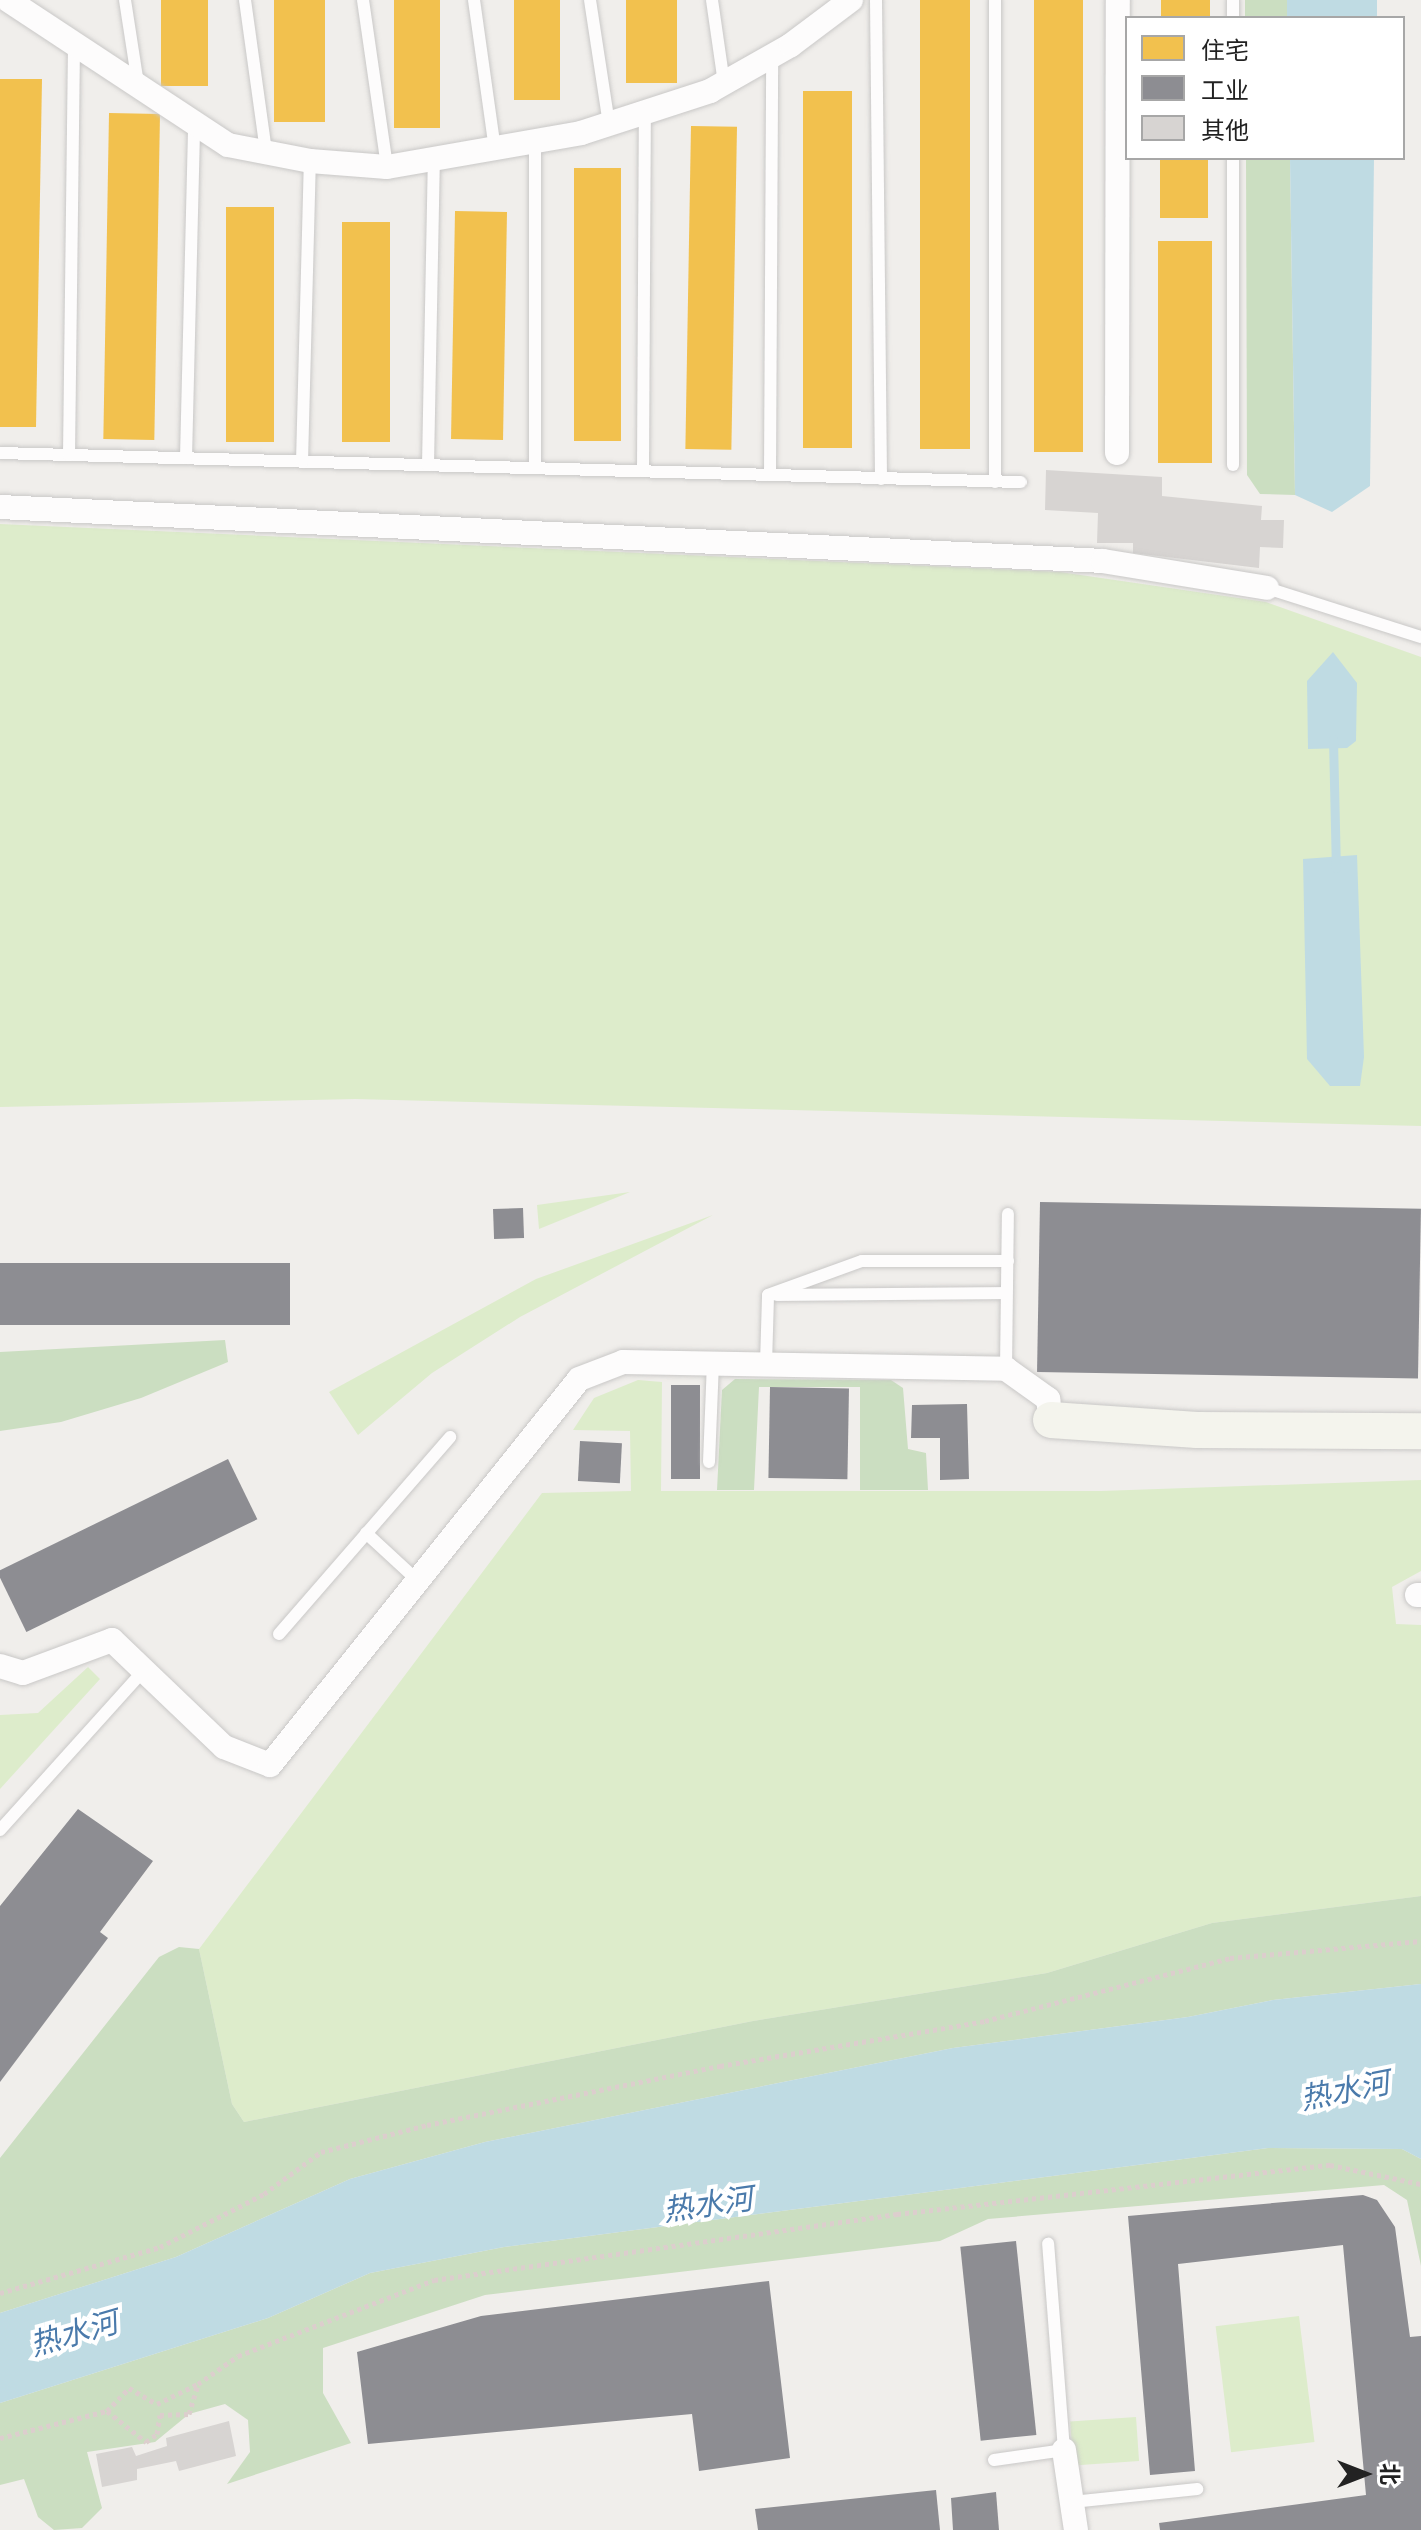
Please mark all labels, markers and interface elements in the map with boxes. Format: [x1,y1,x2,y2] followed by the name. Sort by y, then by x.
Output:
[1125,16,1405,160] legend
[1201,37,1249,65] text: 住宅
[1201,77,1249,105] text: 工业
[1201,117,1249,145] text: 其他
[1297,2065,1393,2117] water label: 热水河
[661,2181,755,2229] water label: 热水河
[26,2304,122,2364] water label: 热水河
[1325,2434,1405,2514] north arrow
[1376,2463,1403,2485] text: 北

